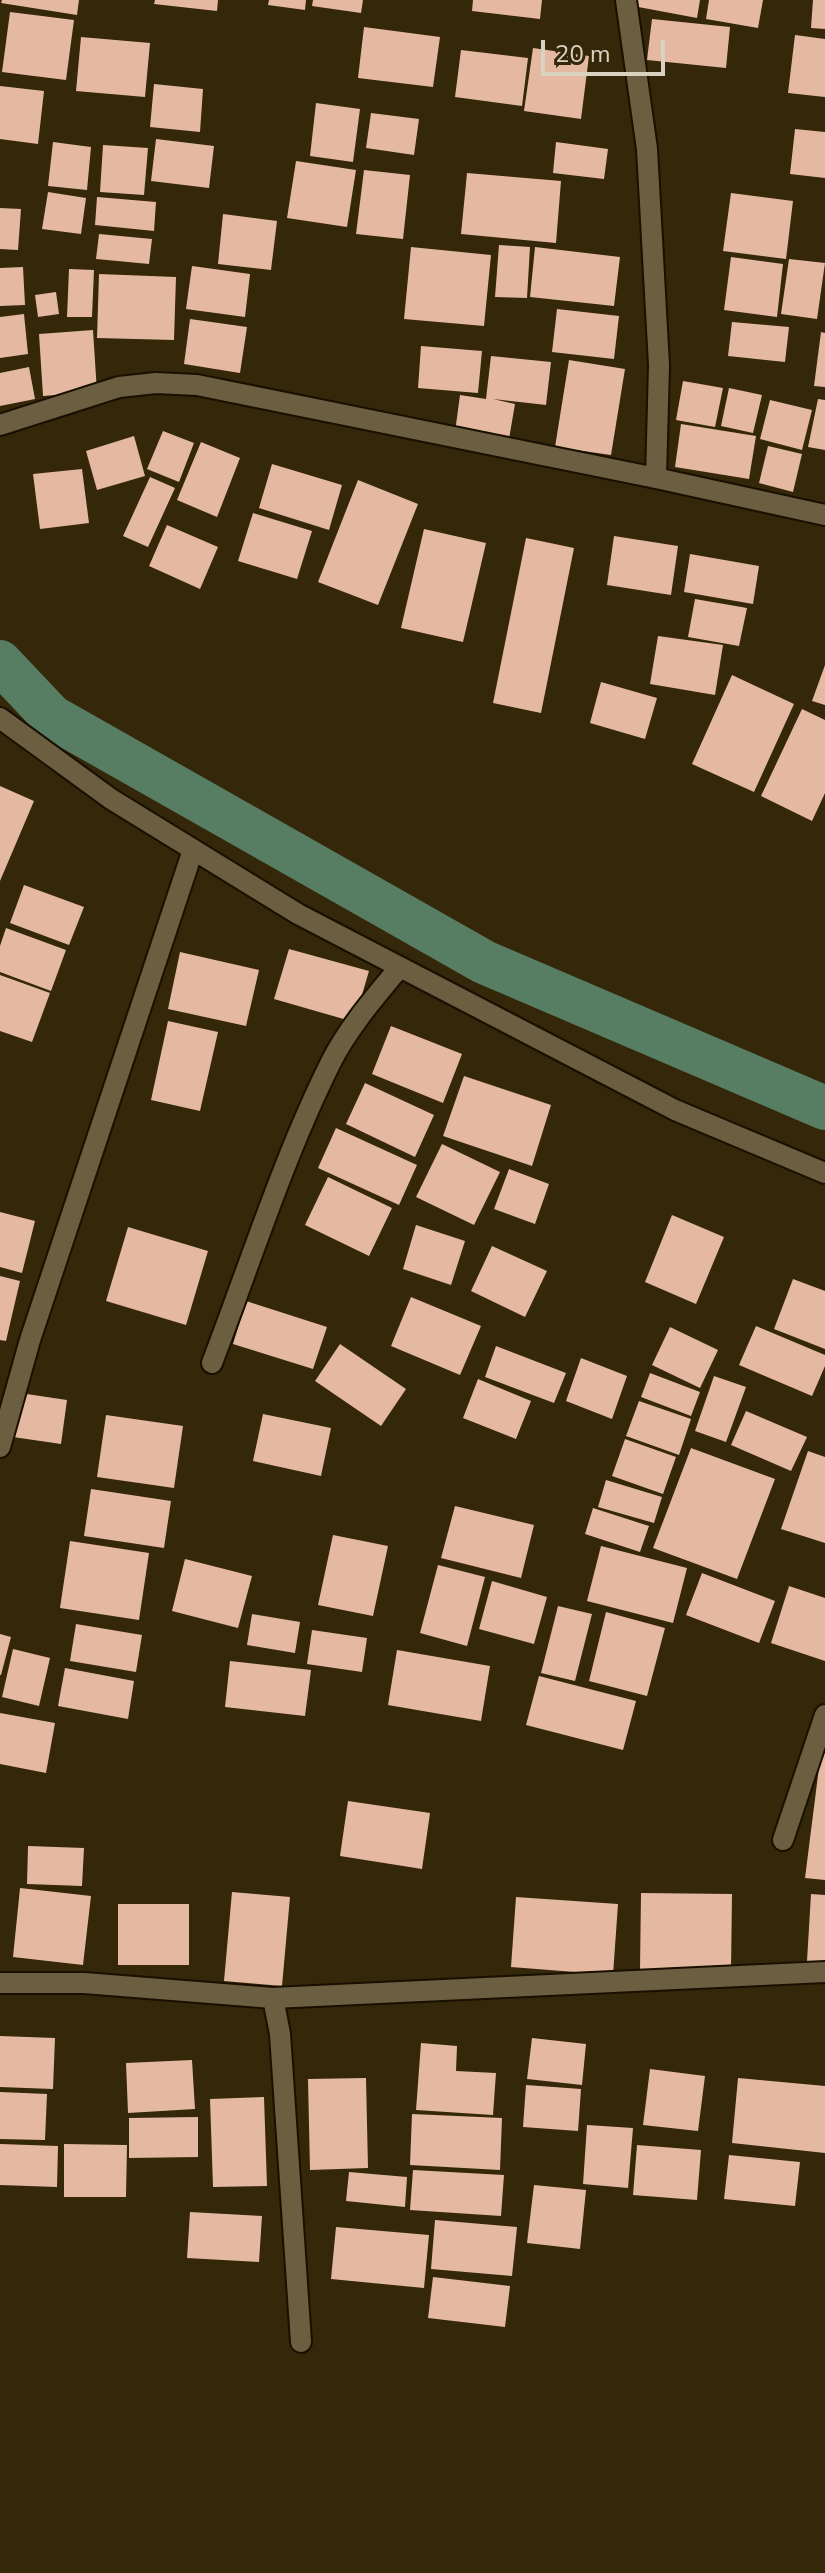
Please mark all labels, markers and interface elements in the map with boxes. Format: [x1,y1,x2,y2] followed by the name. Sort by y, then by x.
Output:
[545,24,669,74] scale bar
[555,38,611,70] text: 20 m

